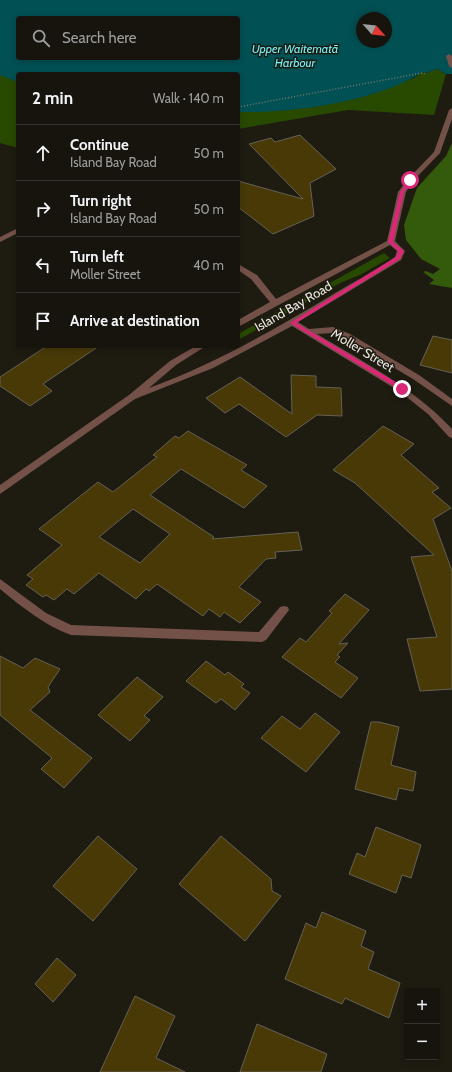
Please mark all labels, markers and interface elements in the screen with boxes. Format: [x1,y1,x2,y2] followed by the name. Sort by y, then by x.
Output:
[356,12,392,48] north arrow
[16,16,240,60] search box
[30,27,52,49] icon: search
[62,29,137,47] text: Search here
[252,41,339,70] water label: Upper Waitematā Harbour
[32,88,73,108] text: 2 min
[153,90,224,106] text: Walk · 140 m
[70,136,129,154] text: Continue
[32,142,54,164] icon: ahead
[194,145,224,161] text: 50 m
[70,154,157,170] text: Island Bay Road
[401,171,419,189] route start
[70,192,131,210] text: Turn right
[32,198,54,220] icon: right
[194,201,224,217] text: 50 m
[70,210,157,226] text: Island Bay Road
[70,248,124,266] text: Turn left
[32,254,54,276] icon: left
[193,257,224,273] text: 40 m
[70,266,141,282] text: Moller Street
[251,277,335,335] street label: Island Bay Road
[32,310,54,332] icon: arrive
[70,312,200,330] text: Arrive at destination
[329,325,398,375] street label: Moller Street
[393,380,411,398] route end
[404,988,440,1060] map controls
[404,988,440,1024] button: +
[404,1024,440,1060] button: −

